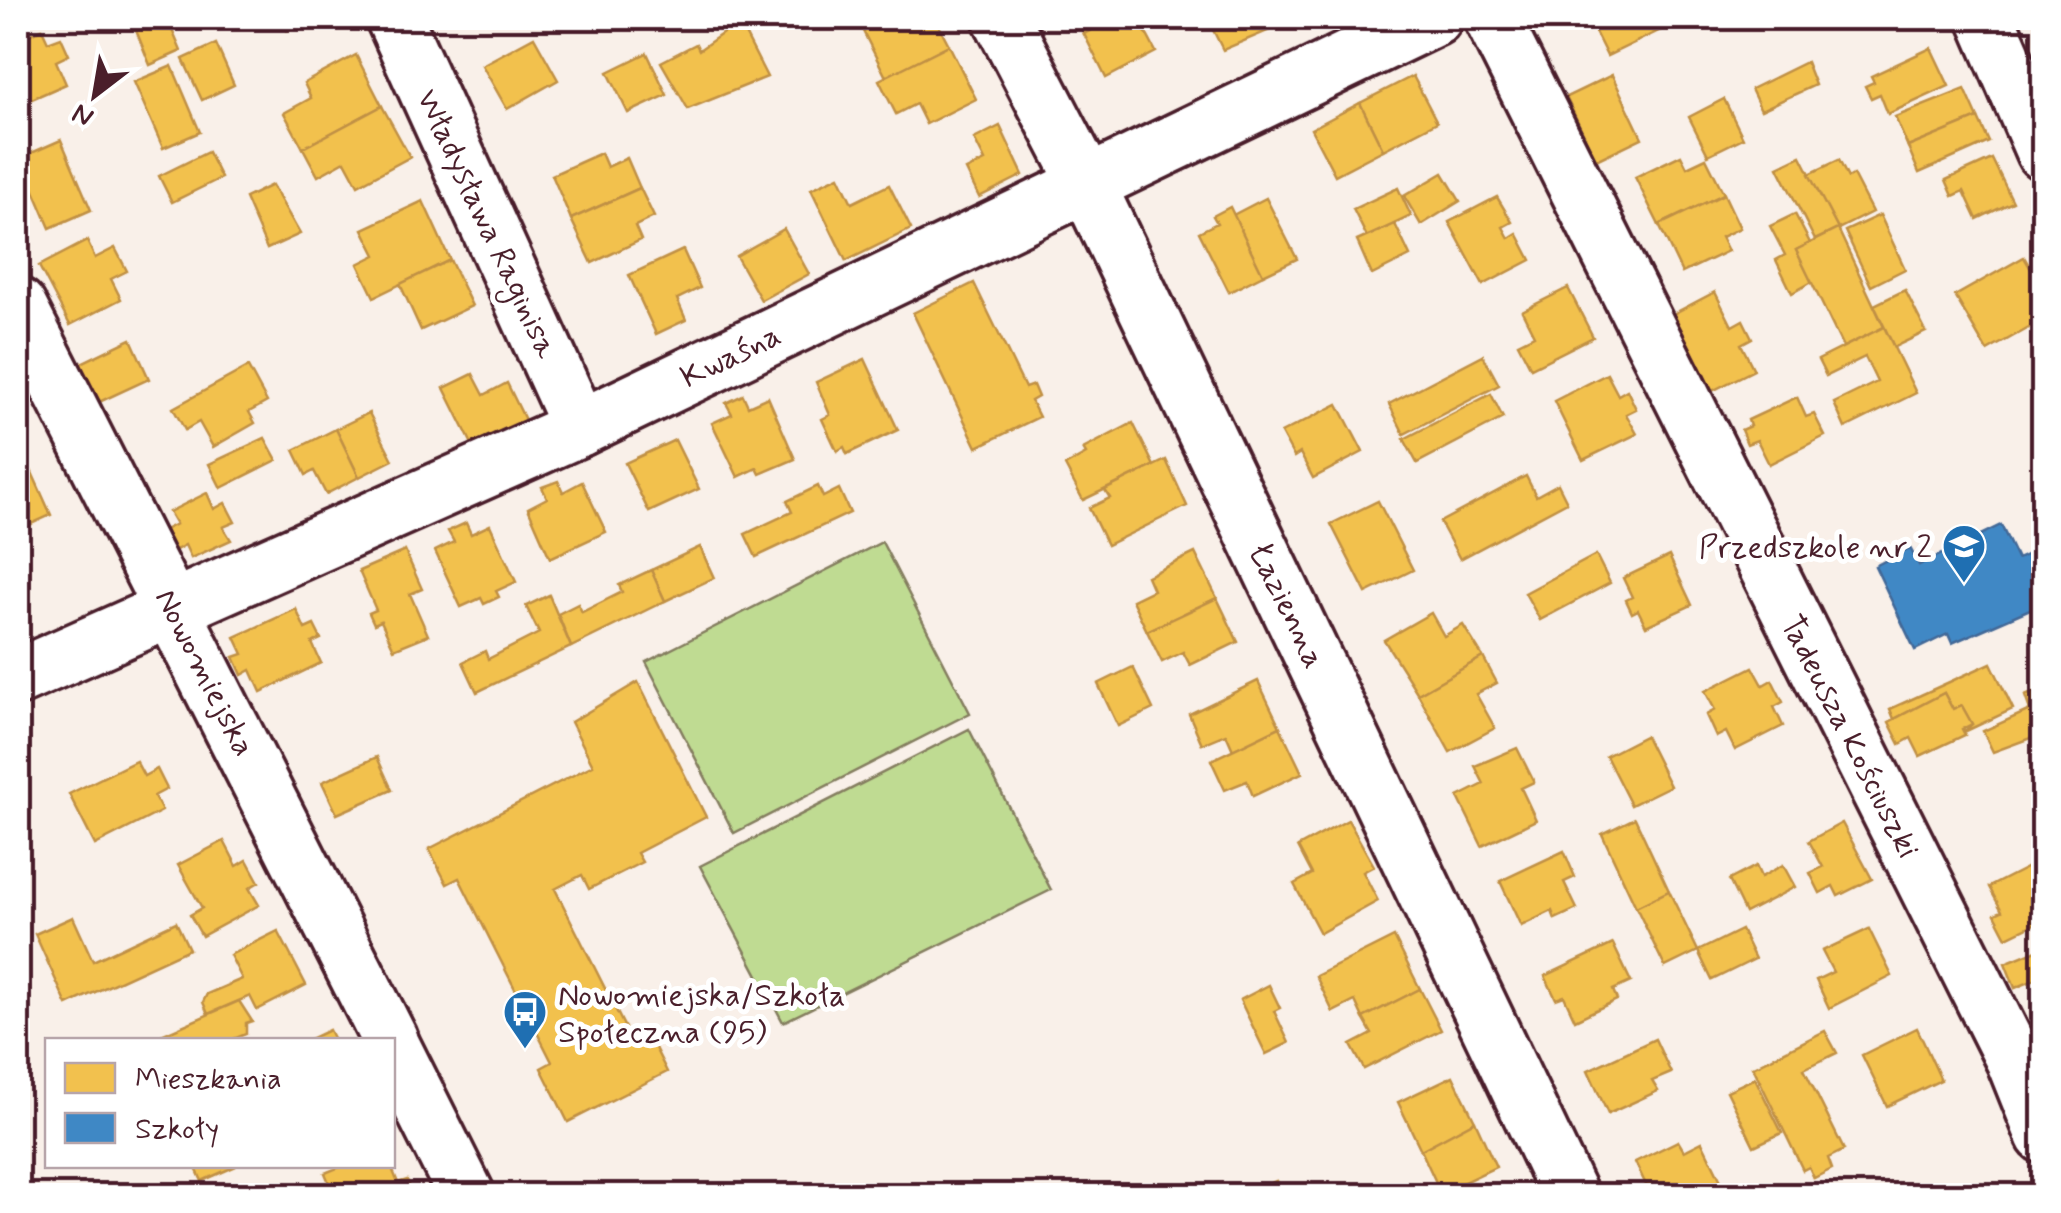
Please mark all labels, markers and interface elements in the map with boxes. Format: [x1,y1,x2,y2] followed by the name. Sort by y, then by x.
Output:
[45,45,145,145] north arrow
[404,83,567,366] street label: Władysława Raginisa
[66,94,101,135] text: N
[674,315,788,399] street label: Kwaśna
[1941,523,1987,584] school or university icon: Przedszkole nr 2
[1699,527,1932,569] place label: Przedszkole nr 2
[1238,536,1335,675] street label: Łazienna
[144,582,264,764] street label: Nowomiejska
[1770,608,1929,866] street label: Tadeusza Kościuszki
[558,975,845,1054] place label: Nowomiejska/Szkoła Społeczna (95)
[502,989,548,1050] bus stop icon: Nowomiejska/Szkoła Społeczna (95)
[45,1038,395,1168] legend
[135,1060,282,1099] text: Mieszkania
[135,1110,219,1149] text: Szkoły

